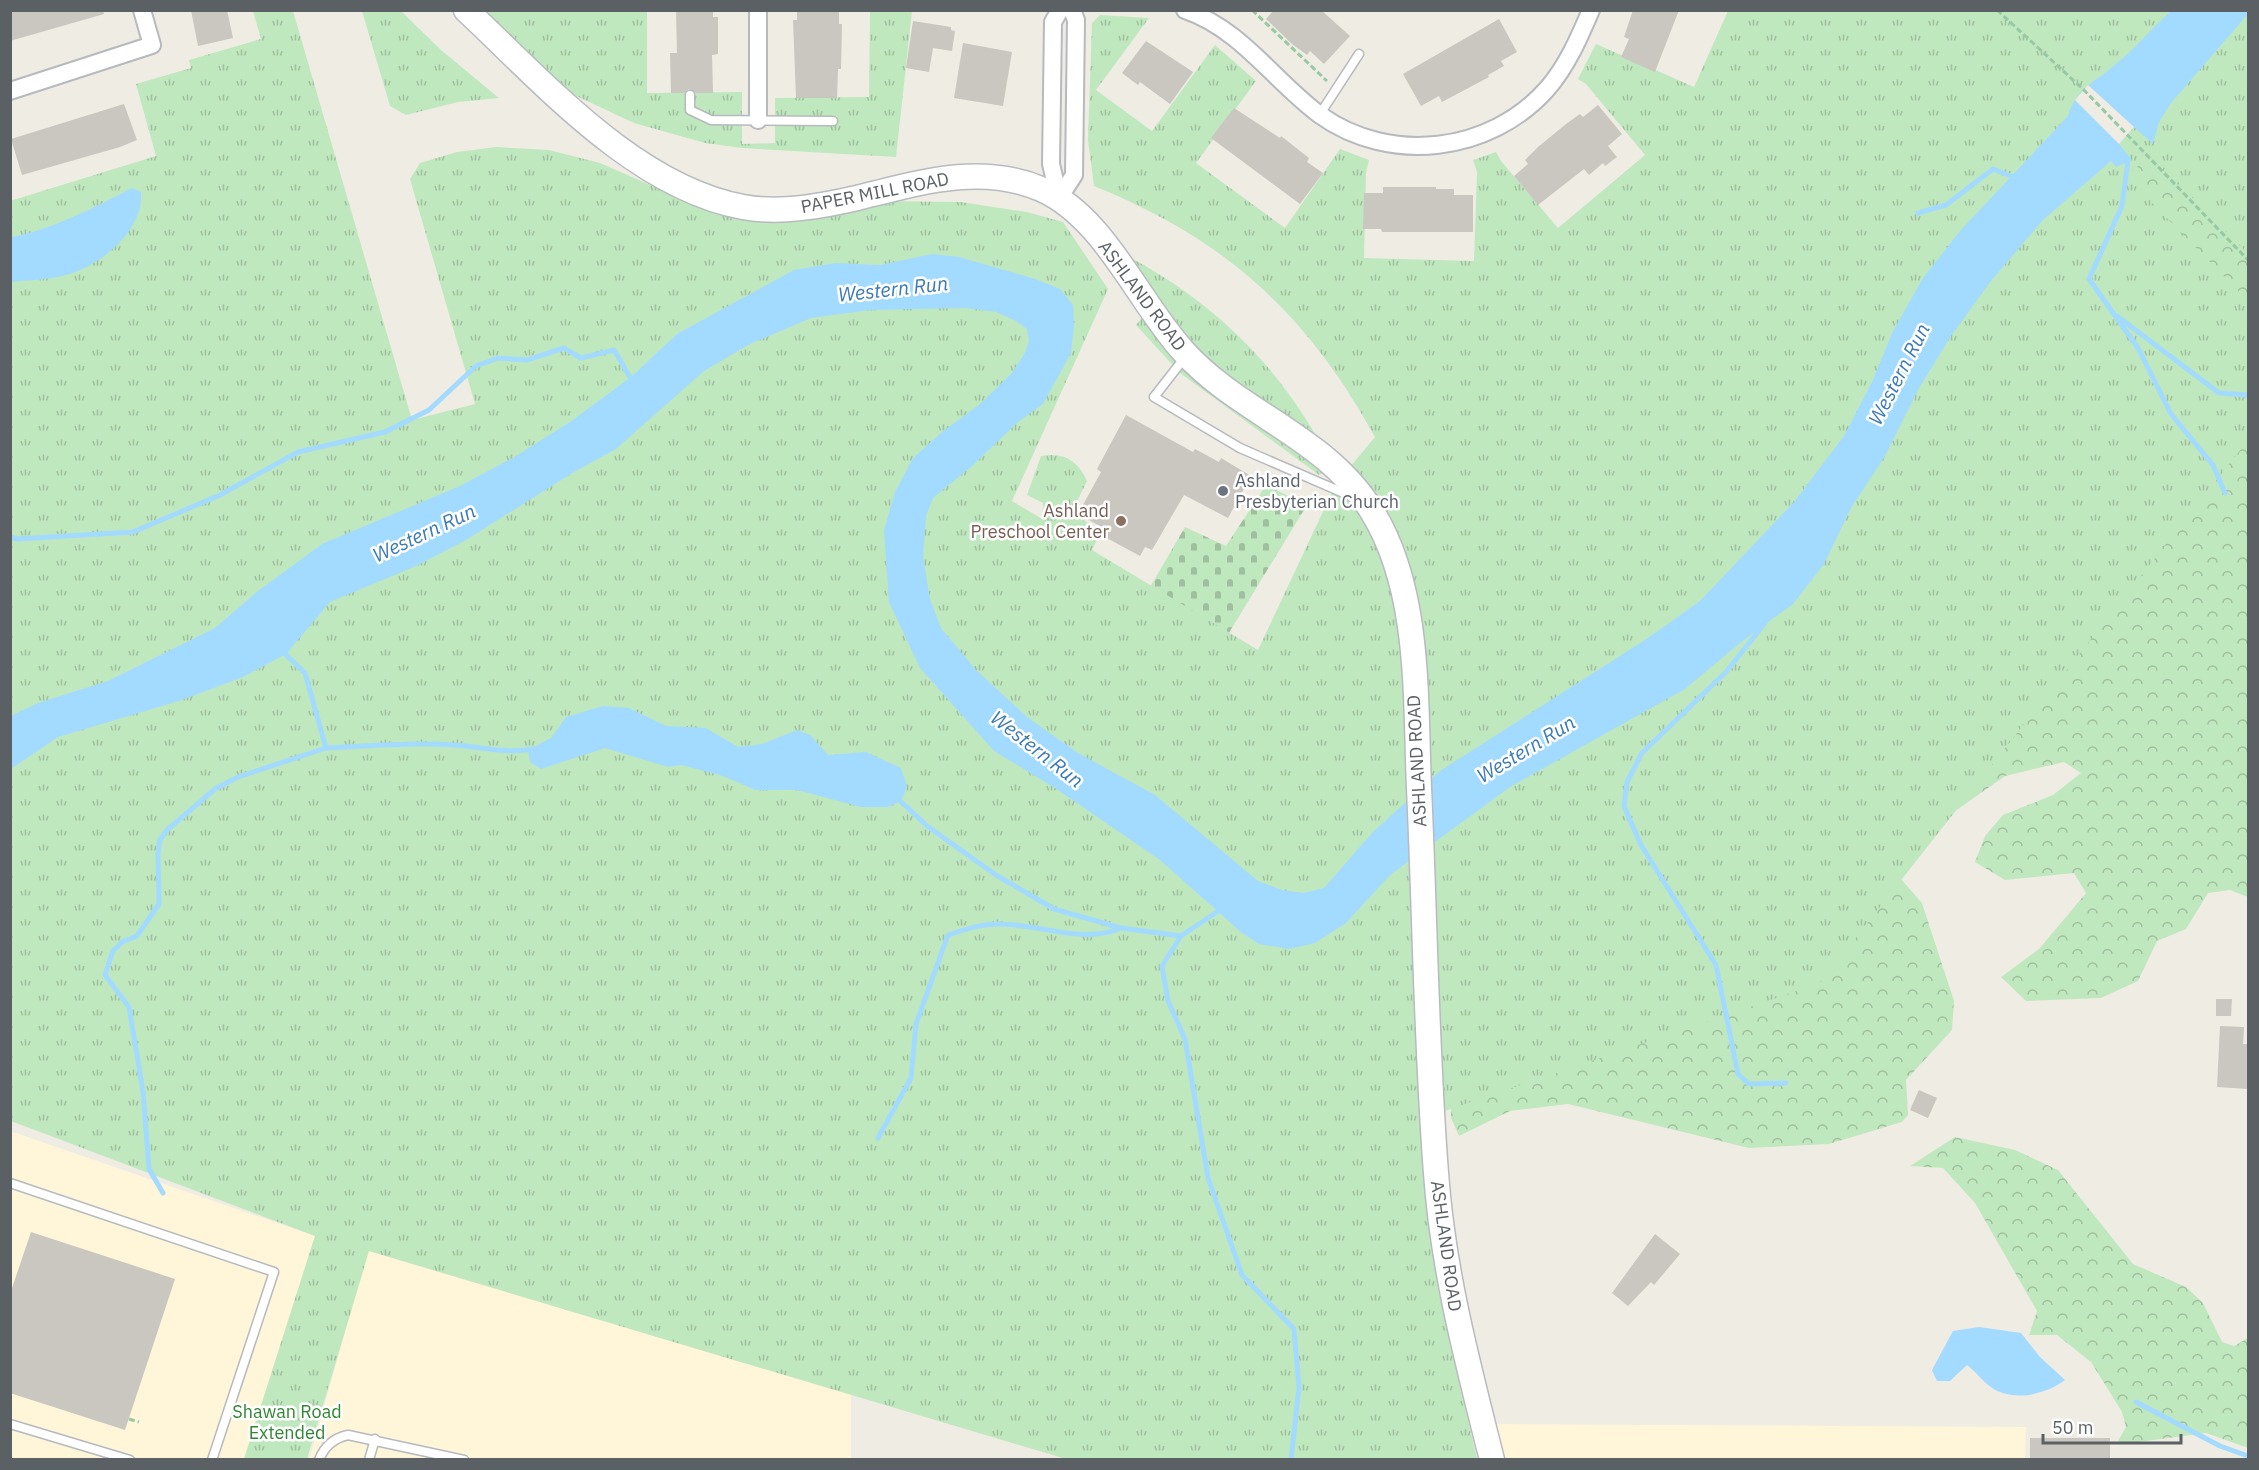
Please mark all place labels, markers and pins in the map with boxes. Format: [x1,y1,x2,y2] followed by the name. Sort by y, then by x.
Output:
[1235,469,1399,513] place label: Ashland Presbyterian Church
[1216,484,1230,498] marker: Ashland Presbyterian Church
[971,499,1109,543] place label: Ashland Preschool Center
[1114,514,1128,528] marker: Ashland Preschool Center

